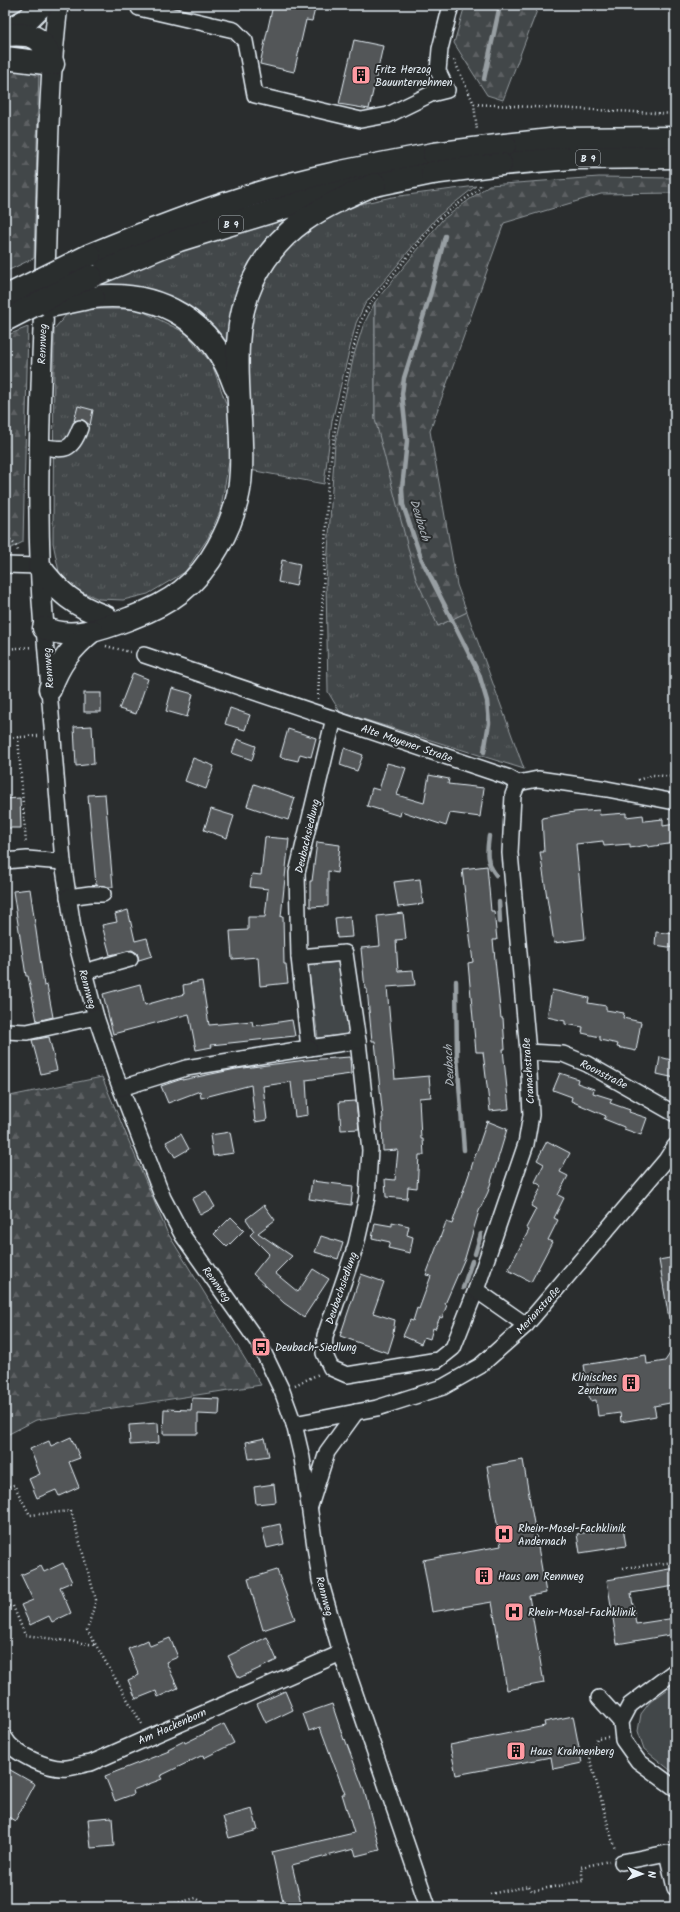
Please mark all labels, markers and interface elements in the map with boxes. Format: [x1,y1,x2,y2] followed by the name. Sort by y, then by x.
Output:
[375,61,453,92] place label: Fritz Herzog Bauunternehmen
[350,64,372,86] building icon: Fritz Herzog Bauunternehmen
[576,150,600,166] road number: B 9
[219,216,243,232] road number: B 9
[33,323,53,365] street label: Rennweg
[404,497,435,545] water label: Deubach
[38,647,60,689] street label: Rennweg
[358,720,455,768] street label: Alte Mayener Straße
[291,797,325,875] street label: Deubachsiedlung
[73,967,101,1011] street label: Rennweg
[518,1037,540,1105] street label: Cranachstraße
[439,1043,460,1088] water label: Deubach
[577,1055,631,1095] street label: Roonstraße
[321,1250,363,1327] street label: Deubachsiedlung
[197,1263,235,1306] street label: Rennweg
[512,1282,566,1339] street label: Merianstraße
[250,1336,272,1358] bus stop icon: Deubach-Siedlung
[275,1339,357,1357] place label: Deubach-Siedlung
[572,1369,617,1400] place label: Klinisches Zentrum
[620,1372,642,1394] building icon: Klinisches Zentrum
[518,1520,626,1551] place label: Rhein-Mosel-Fachklinik Andernach
[493,1523,515,1545] hospital icon: Rhein-Mosel-Fachklinik Andernach
[473,1565,495,1587] building icon: Haus am Rennweg
[498,1568,584,1586] place label: Haus am Rennweg
[310,1574,338,1618] street label: Rennweg
[503,1601,525,1623] hospital icon: Rhein-Mosel-Fachklinik
[528,1604,636,1622] place label: Rhein-Mosel-Fachklinik
[135,1704,210,1750] street label: Am Hackenborn
[505,1740,527,1762] building icon: Haus Krahnenberg
[530,1743,614,1761] place label: Haus Krahnenberg
[622,1854,662,1894] north arrow
[642,1871,660,1878] text: N

